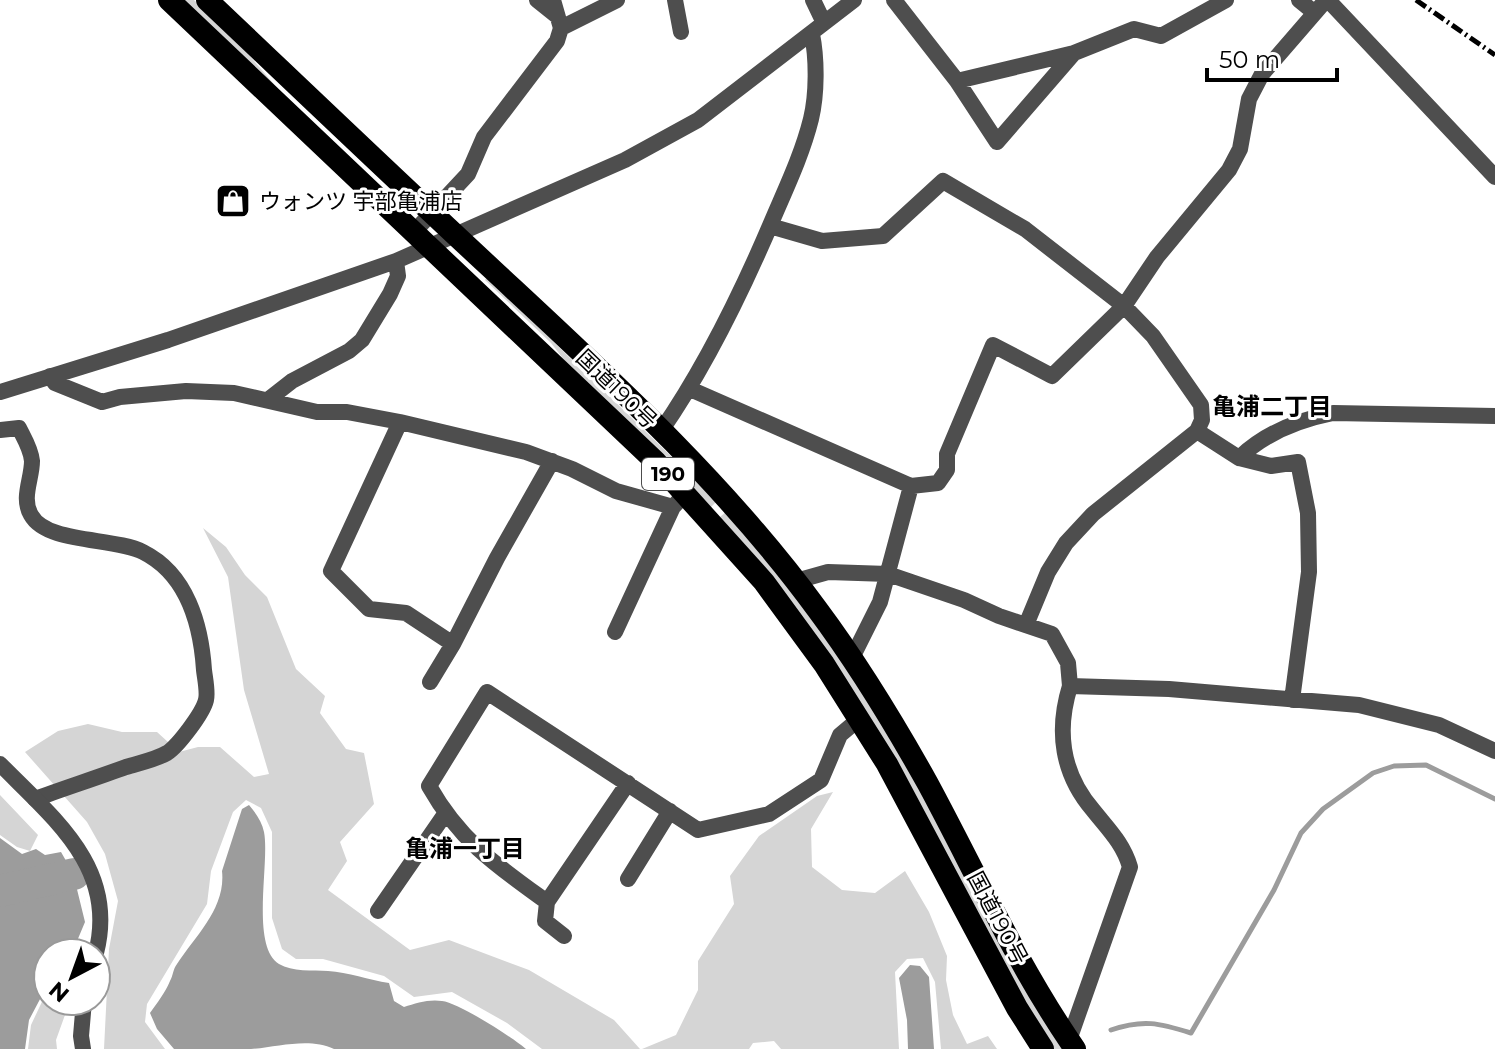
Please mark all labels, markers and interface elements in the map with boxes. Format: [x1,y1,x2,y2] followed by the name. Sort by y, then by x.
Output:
[1207,32,1337,82] scale bar
[1219,45,1280,74] text: 50 m
[214,182,252,220] shop icon: ウォンツ 宇部亀浦店
[259,188,463,215] place label: ウォンツ 宇部亀浦店
[571,344,663,434] street label: 国道190号
[1212,392,1332,421] district label: 亀浦二丁目
[642,458,694,490] road number: 190
[405,834,525,863] district label: 亀浦一丁目
[962,867,1033,970] street label: 国道190号
[32,937,112,1017] north arrow
[44,976,75,1008] text: N

